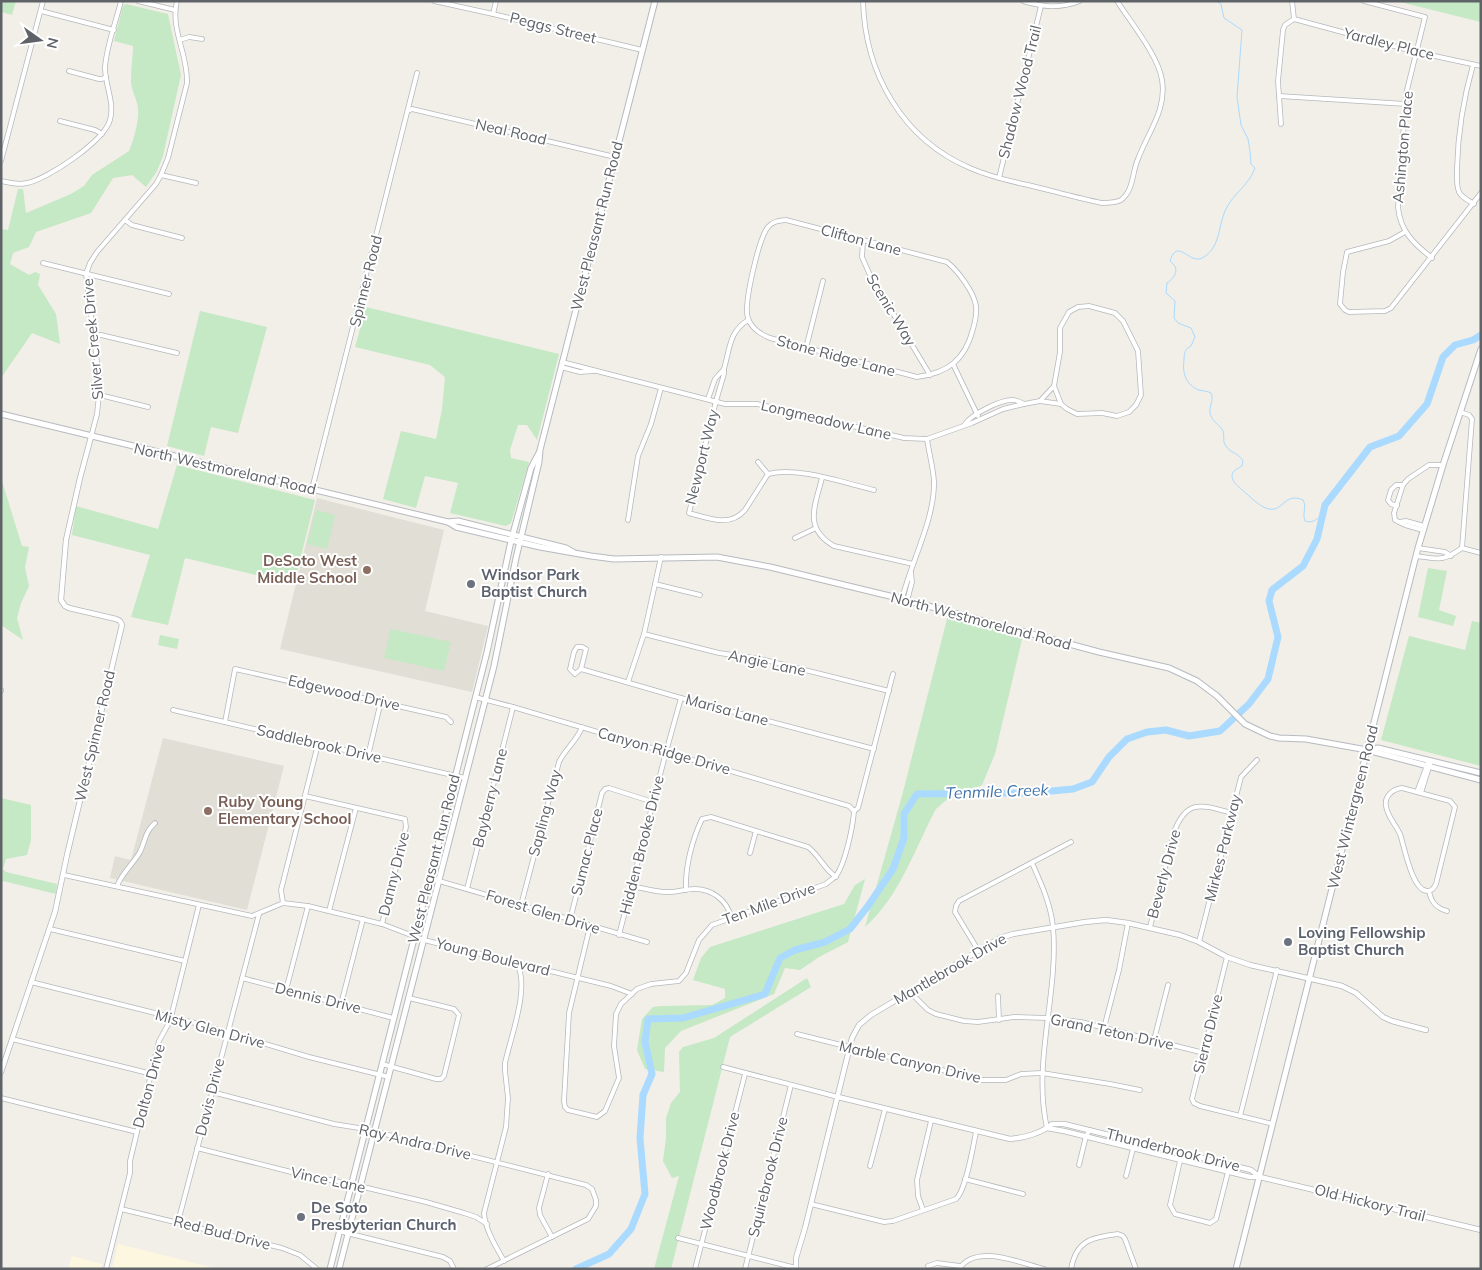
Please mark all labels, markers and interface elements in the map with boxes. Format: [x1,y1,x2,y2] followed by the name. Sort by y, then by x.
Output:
[508,8,598,47] street label: Peggs Street
[15,15,65,65] north arrow
[994,23,1045,161] street label: Shadow Wood Trail
[1341,23,1436,64] street label: Yardley Place
[43,36,63,50] text: N
[1388,90,1417,204] street label: Ashington Place
[474,114,549,149] street label: Neal Road
[566,139,627,313] street label: West Pleasant Run Road
[819,220,904,259] street label: Clifton Lane
[345,233,386,329] street label: Spinner Road
[862,270,920,349] street label: Scenic Way
[78,278,107,400] street label: Silver Creek Drive
[775,331,898,380] street label: Stone Ridge Lane
[759,395,893,444] street label: Longmeadow Lane
[680,407,723,507] street label: Newport Way
[132,438,318,499] street label: North Westmoreland Road
[257,551,357,587] place label: DeSoto West Middle School
[361,564,373,576] marker: DeSoto West Middle School
[481,565,587,601] place label: Windsor Park Baptist Church
[465,578,477,590] marker: Windsor Park Baptist Church
[889,587,1074,654] street label: North Westmoreland Road
[727,645,808,680] street label: Angie Lane
[70,668,119,803] street label: West Spinner Road
[286,670,402,715] street label: Edgewood Drive
[683,689,771,730] street label: Marisa Lane
[255,720,383,767] street label: Saddlebrook Drive
[596,722,733,779] street label: Canyon Ridge Drive
[1323,723,1382,891] street label: West Wintergreen Road
[468,746,511,849] street label: Bayberry Lane
[524,767,565,858] street label: Sapling Way
[403,772,464,946] street label: West Pleasant Run Road
[615,773,668,916] street label: Hidden Brooke Drive
[945,779,1050,803] water label: Tenmile Creek
[218,792,351,828] place label: Ruby Young Elementary School
[1200,792,1245,904] street label: Mirkes Parkway
[202,805,214,817] marker: Ruby Young Elementary School
[566,806,607,897] street label: Sumac Place
[1143,827,1185,920] street label: Beverly Drive
[374,830,413,918] street label: Danny Drive
[720,878,818,929] street label: Ten Mile Drive
[484,885,603,938] street label: Forest Glen Drive
[1298,923,1426,959] place label: Loving Fellowship Baptist Church
[890,929,1009,1009] street label: Mantlebrook Drive
[433,933,552,980] street label: Young Boulevard
[1282,936,1294,948] marker: Loving Fellowship Baptist Church
[273,978,363,1017] street label: Dennis Drive
[1188,992,1227,1075] street label: Sierra Drive
[153,1005,267,1052] street label: Misty Glen Drive
[1049,1009,1176,1054] street label: Grand Teton Drive
[837,1036,983,1087] street label: Marble Canyon Drive
[128,1042,169,1130] street label: Dalton Drive
[191,1056,228,1138] street label: Davis Drive
[696,1110,743,1232] street label: Woodbrook Drive
[743,1115,792,1239] street label: Squirebrook Drive
[357,1119,473,1164] street label: Ray Andra Drive
[1104,1124,1242,1175] street label: Thunderbrook Drive
[289,1162,367,1197] street label: Vince Lane
[1313,1180,1428,1226] street label: Old Hickory Trail
[311,1198,457,1234] place label: De Soto Presbyterian Church
[172,1211,273,1254] street label: Red Bud Drive
[295,1211,307,1223] marker: De Soto Presbyterian Church

